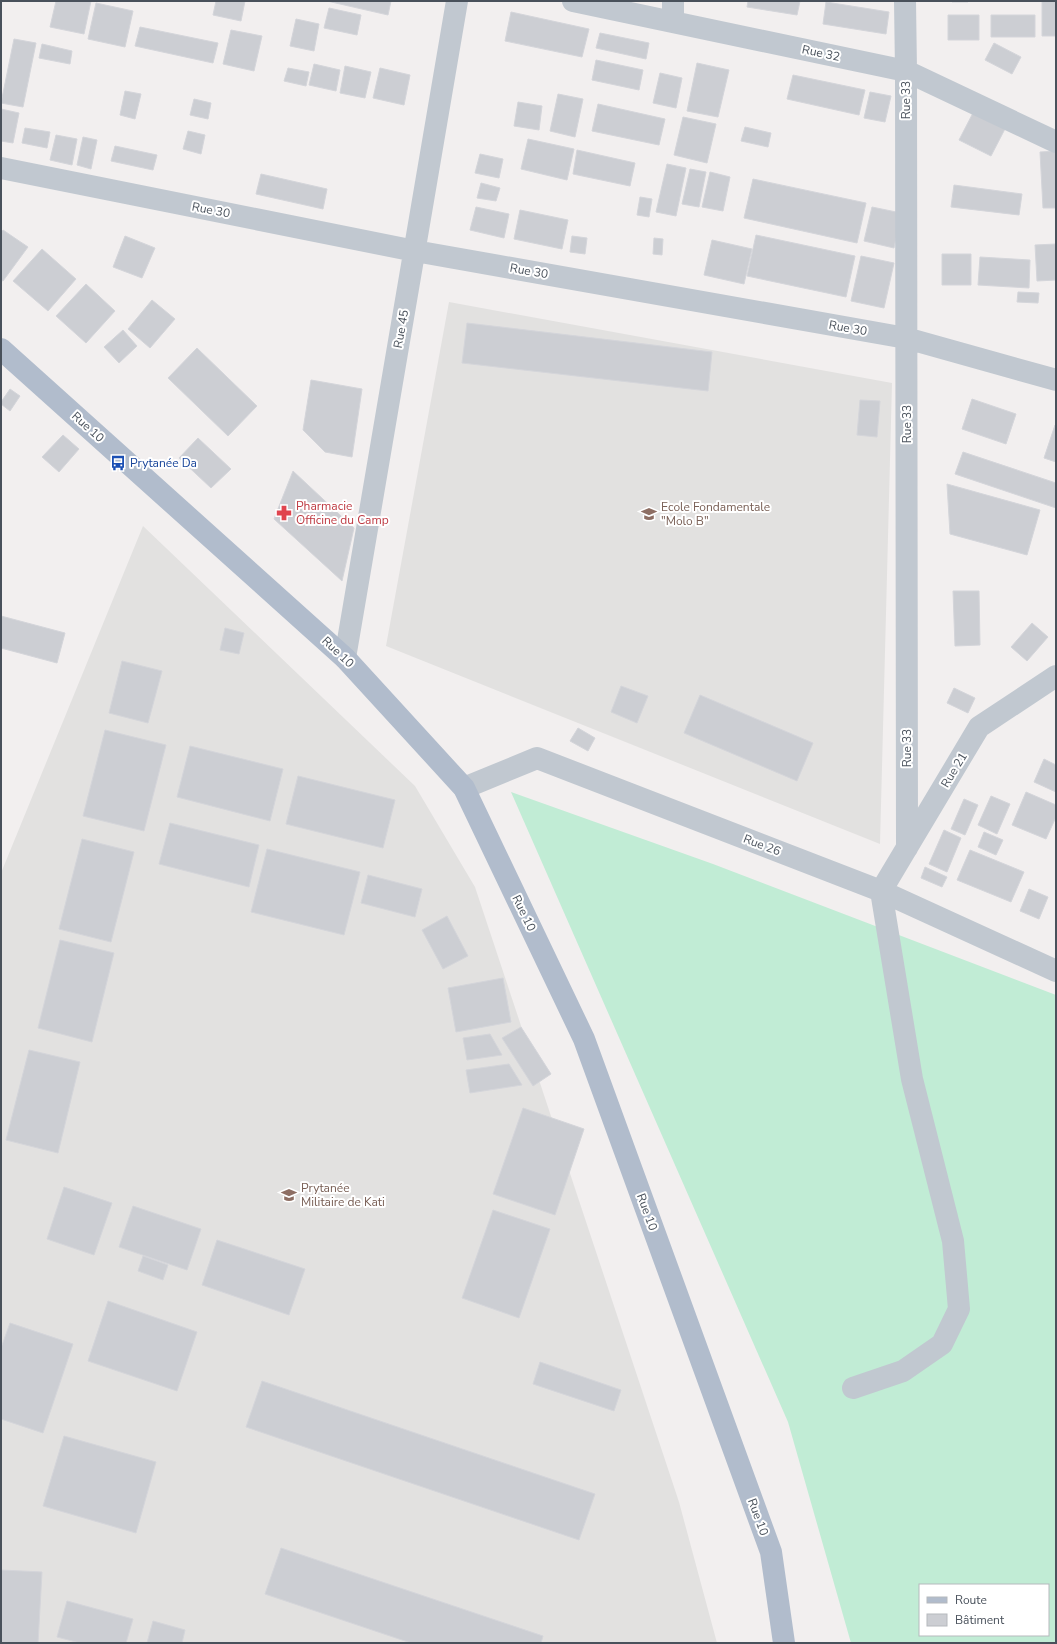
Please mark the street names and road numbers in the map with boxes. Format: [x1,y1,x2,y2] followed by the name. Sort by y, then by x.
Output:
[800,41,842,65] street label: Rue 32
[898,81,914,119] street label: Rue 33
[191,198,231,222] street label: Rue 30
[509,260,549,282] street label: Rue 30
[390,309,412,349] street label: Rue 45
[828,317,868,339] street label: Rue 30
[899,405,915,443] street label: Rue 33
[68,408,108,446] street label: Rue 10
[319,633,357,671] street label: Rue 10
[899,729,915,767] street label: Rue 33
[937,749,971,791] street label: Rue 21
[741,831,783,859] street label: Rue 26
[508,892,540,934] street label: Rue 10
[633,1191,661,1233] street label: Rue 10
[744,1496,772,1538] street label: Rue 10

